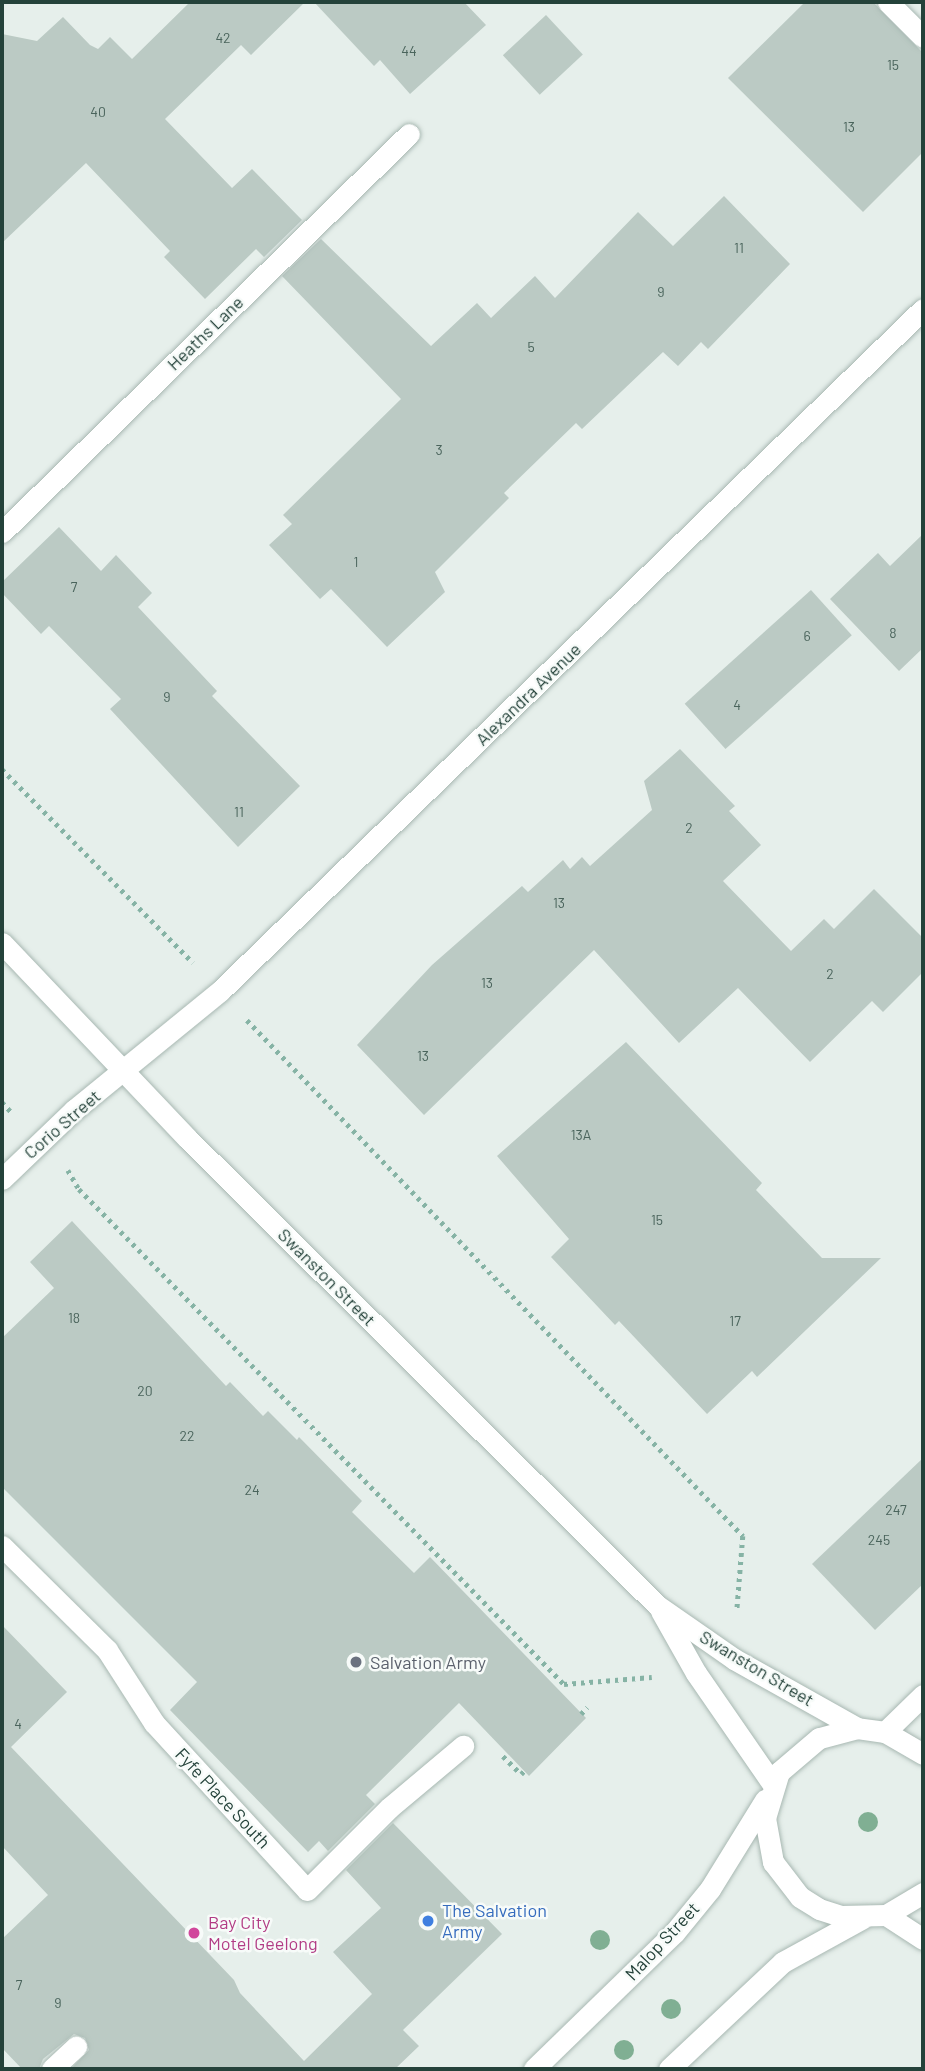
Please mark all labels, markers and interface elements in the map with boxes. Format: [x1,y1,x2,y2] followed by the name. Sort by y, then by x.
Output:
[215,30,231,46] house number: 42
[401,43,417,59] house number: 44
[887,57,899,73] house number: 15
[90,104,106,120] house number: 40
[843,119,855,135] house number: 13
[734,240,744,256] house number: 11
[657,284,665,300] house number: 9
[162,291,248,375] street label: Heaths Lane
[527,339,535,355] house number: 5
[435,442,443,458] house number: 3
[354,554,358,570] house number: 1
[71,579,77,595] house number: 7
[889,625,897,641] house number: 8
[803,628,811,644] house number: 6
[471,638,585,750] street label: Alexandra Avenue
[163,689,171,705] house number: 9
[733,697,741,713] house number: 4
[234,804,244,820] house number: 11
[685,820,693,836] house number: 2
[553,895,565,911] house number: 13
[826,966,834,982] house number: 2
[481,975,493,991] house number: 13
[417,1048,429,1064] house number: 13
[19,1085,105,1163] street label: Corio Street
[571,1127,591,1143] house number: 13A
[651,1212,663,1228] house number: 15
[274,1224,380,1330] street label: Swanston Street
[68,1310,80,1326] house number: 18
[729,1313,741,1329] house number: 17
[137,1383,153,1399] house number: 20
[179,1428,195,1444] house number: 22
[244,1482,260,1498] house number: 24
[885,1502,907,1518] house number: 247
[868,1532,890,1548] house number: 245
[696,1625,818,1711] street label: Swanston Street
[370,1651,486,1673] place label: Salvation Army
[348,1654,364,1670] marker: Salvation Army
[14,1716,22,1732] house number: 4
[171,1743,275,1853] street label: Fyfe Place South
[620,1898,704,1984] street label: Malop Street
[442,1900,547,1942] place label: The Salvation Army
[208,1912,318,1954] place label: Bay City Motel Geelong
[420,1913,436,1929] marker: The Salvation Army
[186,1925,202,1941] marker: Bay City Motel Geelong
[16,1977,22,1993] house number: 7
[54,1995,62,2011] house number: 9

